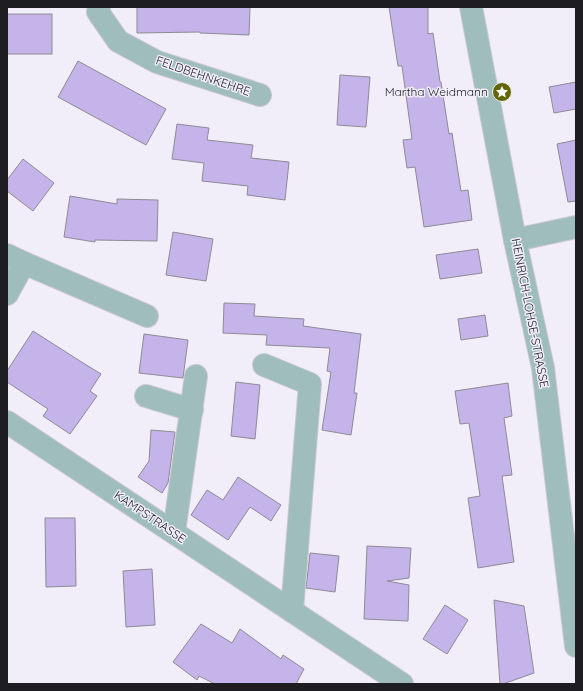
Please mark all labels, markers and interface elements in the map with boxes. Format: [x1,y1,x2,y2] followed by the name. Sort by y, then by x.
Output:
[154,52,253,99] street label: FELDBEHNKEHRE
[491,81,513,103] place icon: Martha Weidmann
[385,84,488,99] place label: Martha Weidmann
[509,237,552,389] street label: HEINRICH-LOHSE-STRASSE
[112,487,189,546] street label: KAMPSTRASSE

